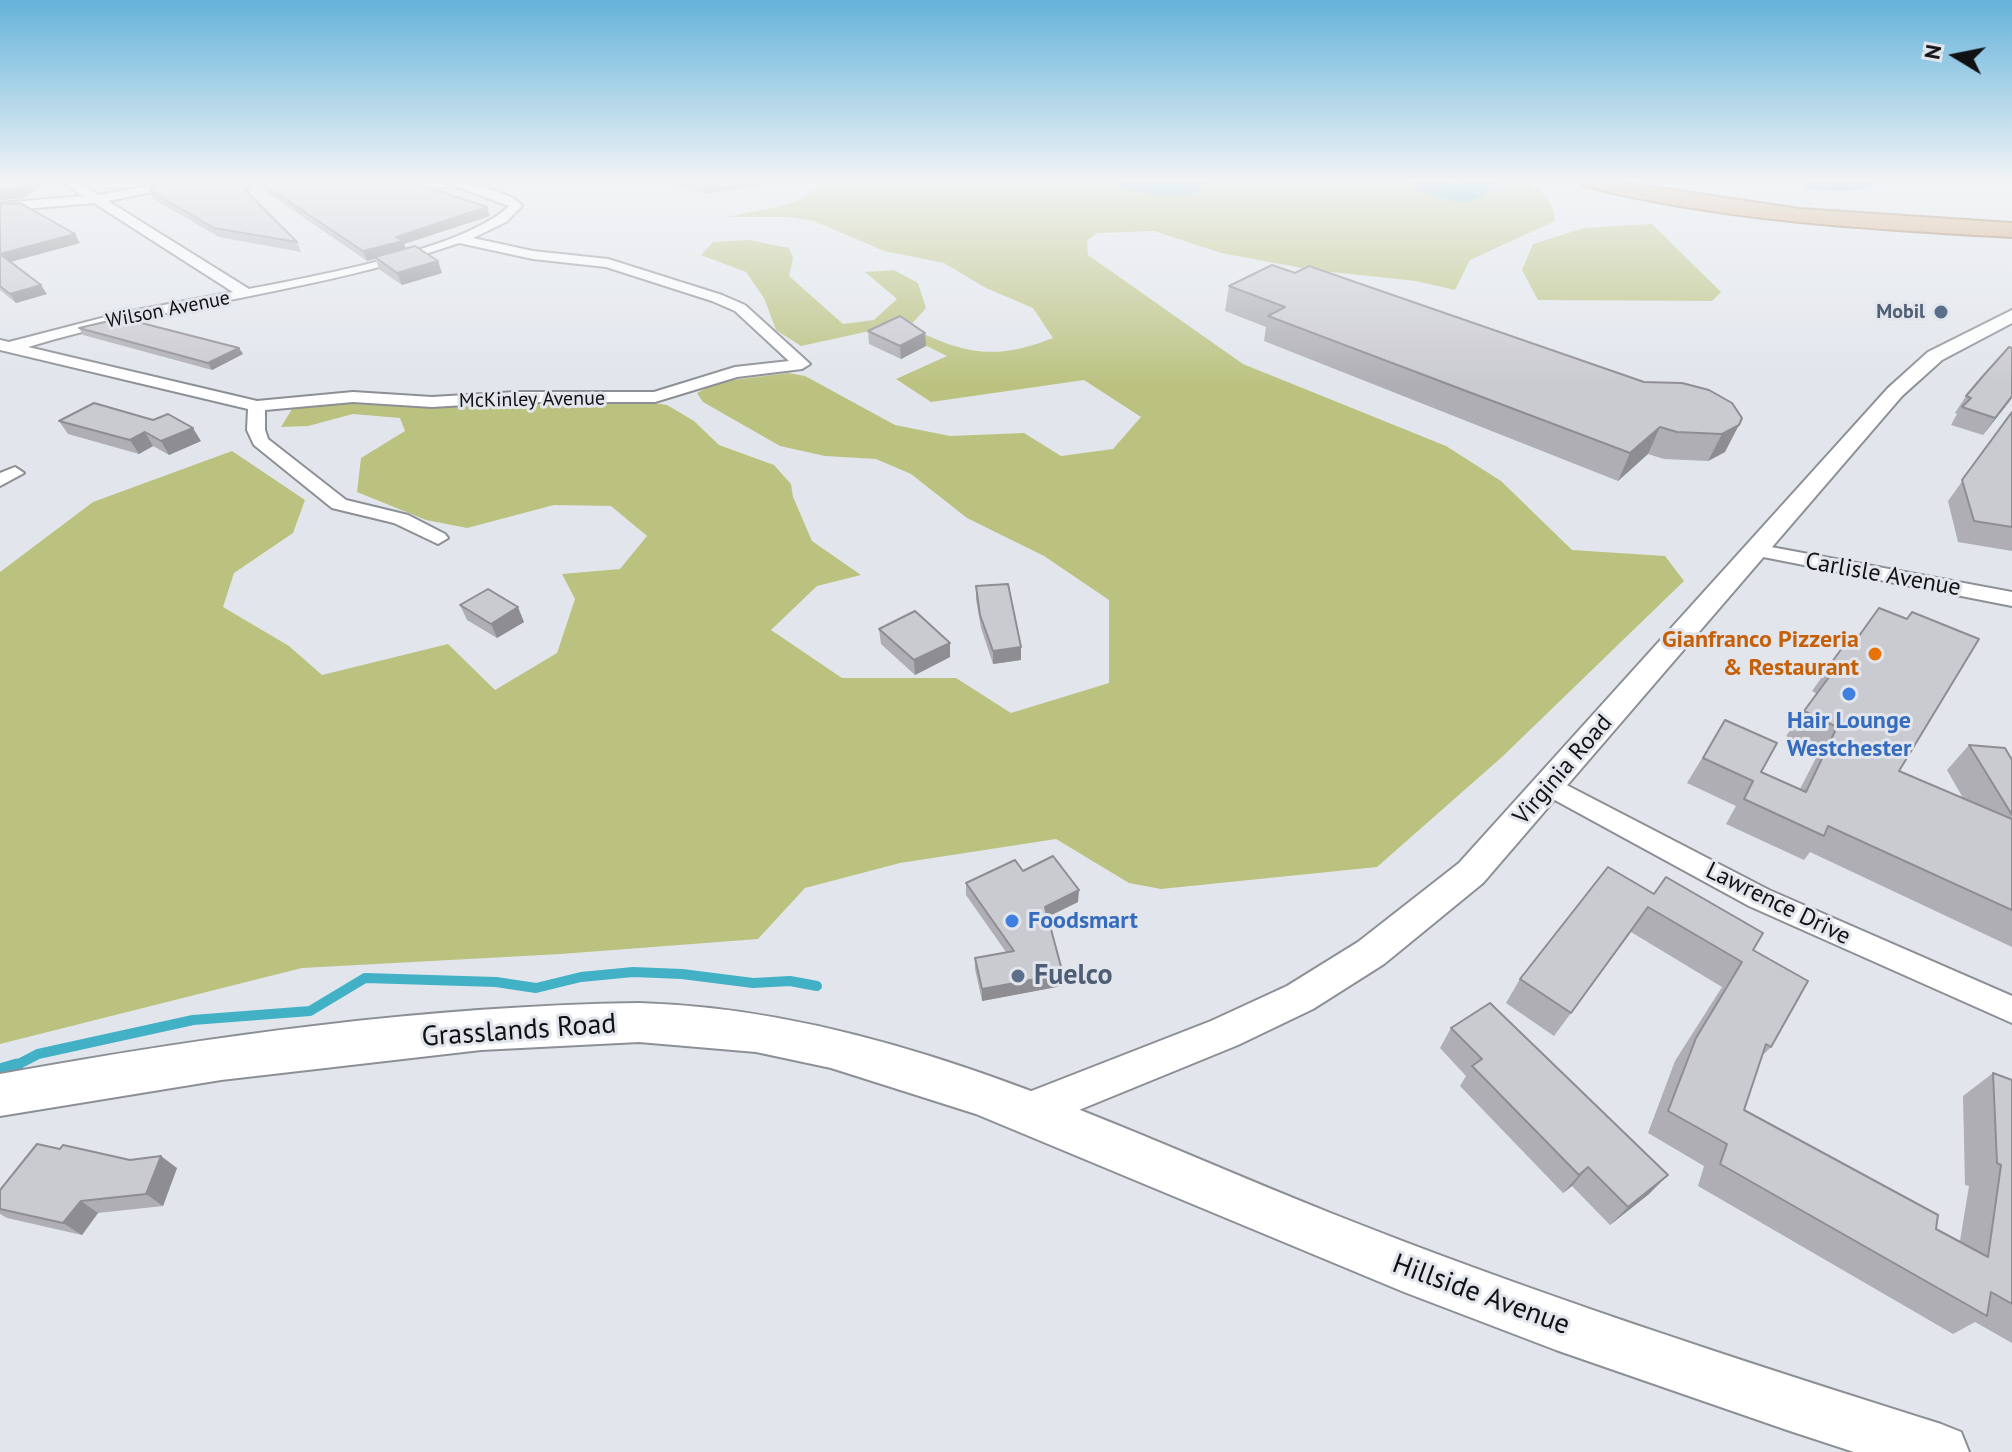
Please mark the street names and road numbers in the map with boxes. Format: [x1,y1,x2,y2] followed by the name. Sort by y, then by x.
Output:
[104,286,232,334] street label: Wilson Avenue
[459,387,605,413] street label: McKinley Avenue
[1803,547,1963,603] street label: Carlisle Avenue
[1507,709,1619,831] street label: Virginia Road
[1701,857,1855,951] street label: Lawrence Drive
[421,1007,617,1055] street label: Grasslands Road
[1388,1247,1574,1343] street label: Hillside Avenue

